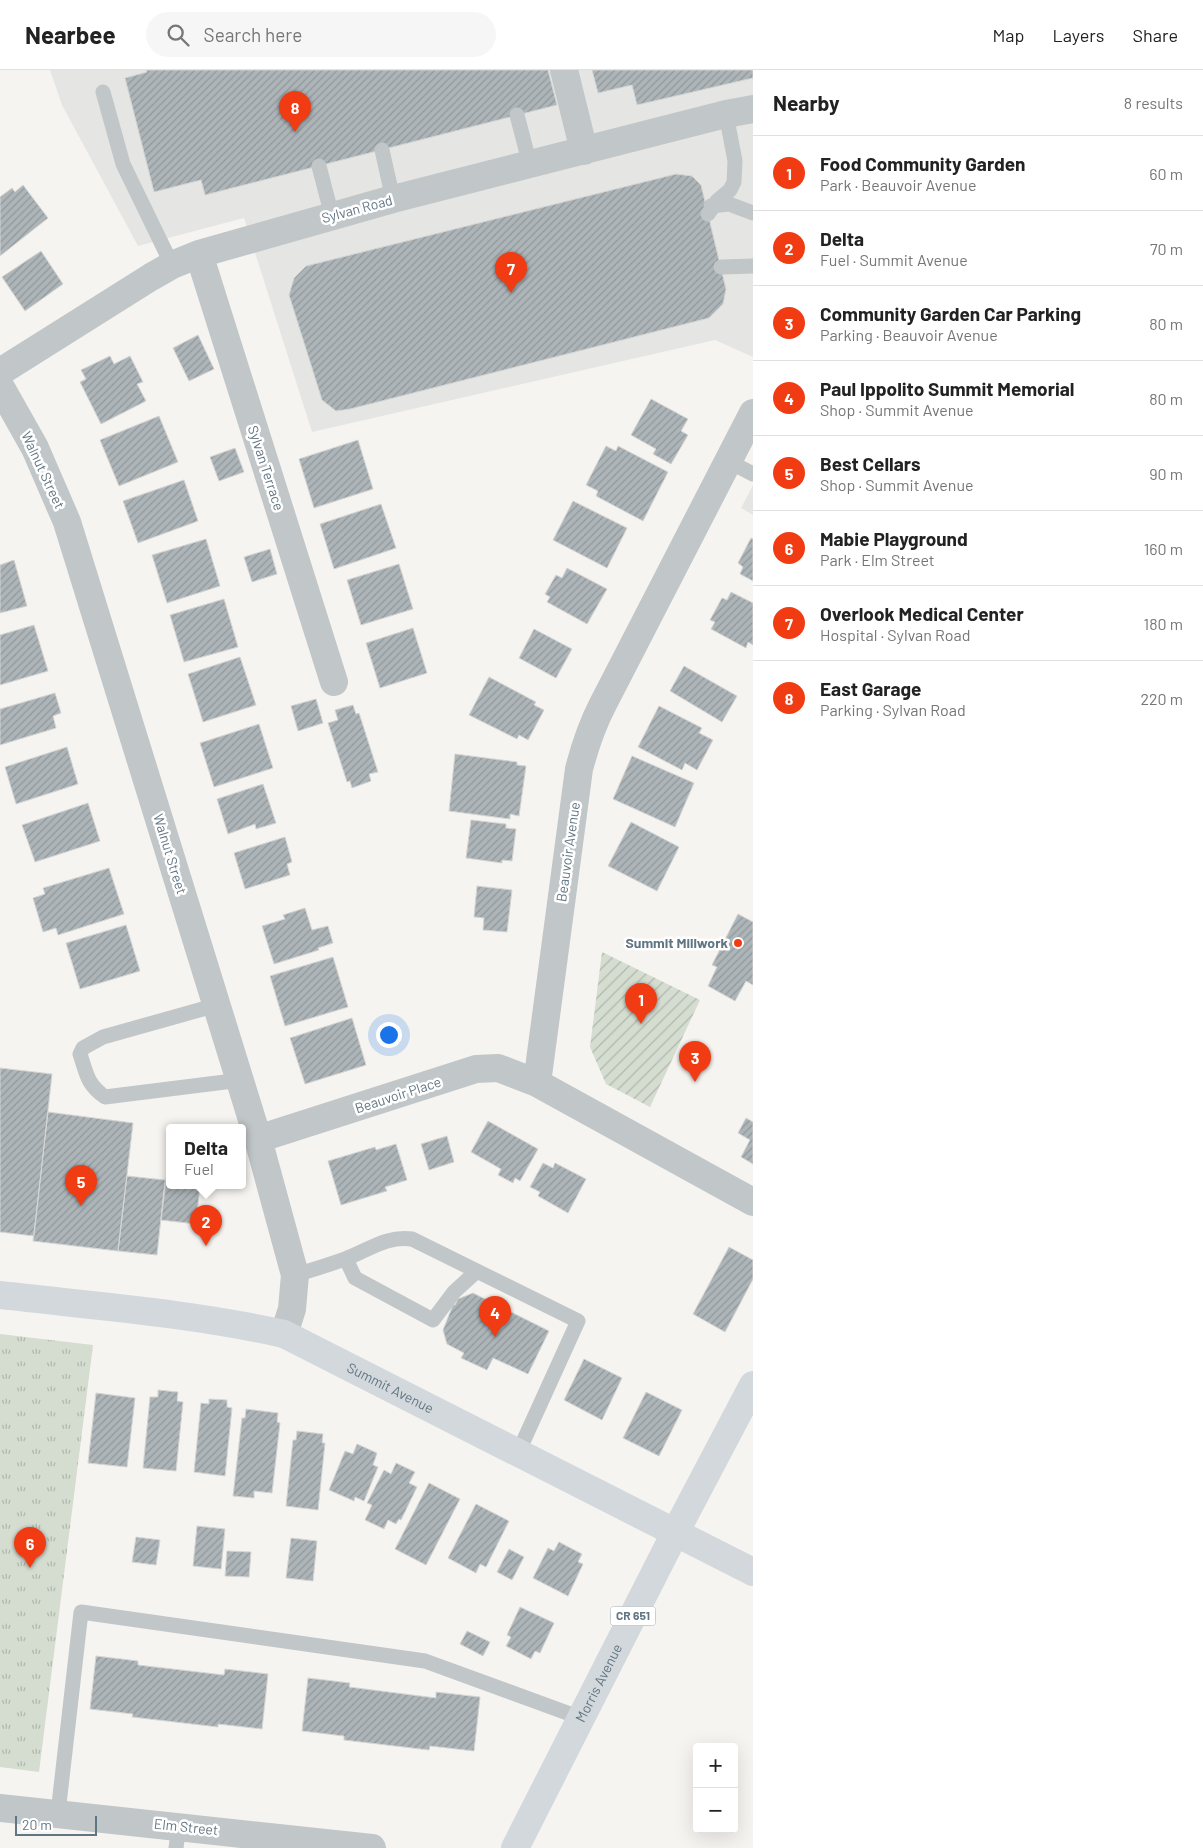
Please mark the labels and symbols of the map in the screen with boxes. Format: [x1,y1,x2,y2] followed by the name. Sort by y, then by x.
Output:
[279,91,311,132] pin: 8
[319,191,394,226] street label: Sylvan Road
[495,252,527,293] pin: 7
[245,423,288,512] street label: Sylvan Terrace
[18,429,69,511] street label: Walnut Street
[552,801,583,903] street label: Beauvoir Avenue
[150,812,191,896] street label: Walnut Street
[625,934,729,951] place label: Summit Millwork
[732,937,744,949] marker: Summit Millwork
[625,983,657,1024] pin: 1
[376,1022,402,1048] your location
[679,1041,711,1082] pin: 3
[353,1073,443,1116] street label: Beauvoir Place
[65,1165,97,1206] pin: 5
[190,1205,222,1246] pin: 2
[479,1296,511,1337] pin: 4
[344,1358,437,1417] street label: Summit Avenue
[14,1527,46,1568] pin: 6
[610,1606,656,1625] road number: CR 651
[571,1641,625,1725] street label: Morris Avenue
[15,1813,98,1836] scale bar
[153,1815,219,1838] street label: Elm Street

